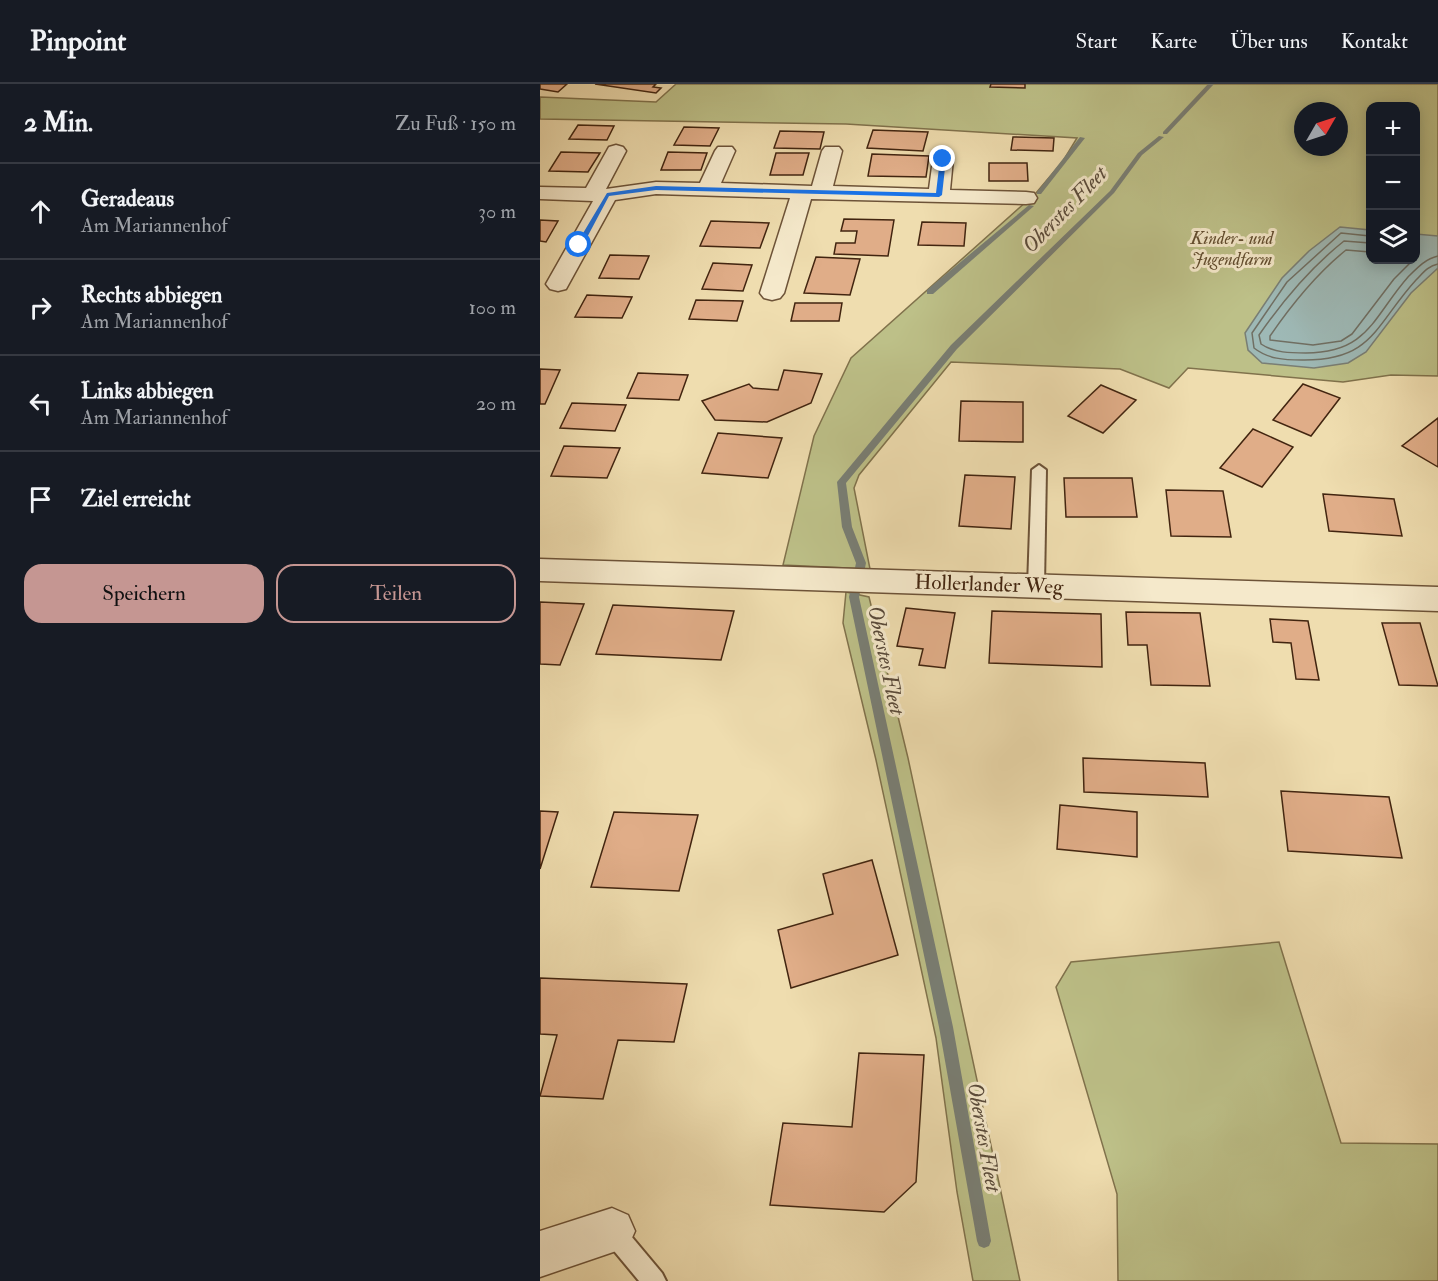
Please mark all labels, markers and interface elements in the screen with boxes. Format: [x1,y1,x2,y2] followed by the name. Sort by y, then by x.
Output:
[30,24,126,59] text: Pinpoint
[1075,28,1117,55] text: Start
[1150,28,1197,55] text: Karte
[1230,28,1308,55] text: Über uns
[1341,28,1408,55] text: Kontakt
[1294,102,1348,156] north arrow
[1366,102,1420,264] map controls
[1366,102,1420,156] button: +
[24,107,93,139] text: 2 Min.
[395,111,516,136] text: Zu Fuß · 150 m
[929,145,955,171] route end
[1366,156,1420,210] button: −
[1016,159,1115,259] water label: Oberstes Fleet
[81,185,174,213] text: Geradeaus
[24,195,57,228] icon: ahead
[478,199,516,224] text: 30 m
[1366,210,1420,264] button: layers
[81,213,228,238] text: Am Mariannenhof
[1190,227,1275,271] park label: Kinder- und Jugendfarm
[565,231,591,257] route start
[81,281,222,309] text: Rechts abbiegen
[24,291,57,324] icon: right
[469,295,516,320] text: 100 m
[81,309,228,334] text: Am Mariannenhof
[81,377,214,405] text: Links abbiegen
[24,387,57,420] icon: left
[476,391,516,416] text: 20 m
[81,405,228,430] text: Am Mariannenhof
[24,483,57,516] icon: arrive
[81,485,191,513] text: Ziel erreicht
[24,564,264,623] button: Speichern
[276,564,516,623] button: Teilen
[914,568,1065,601] street label: Hollerlander Weg
[861,603,912,719] water label: Oberstes Fleet
[961,1080,1008,1196] water label: Oberstes Fleet

